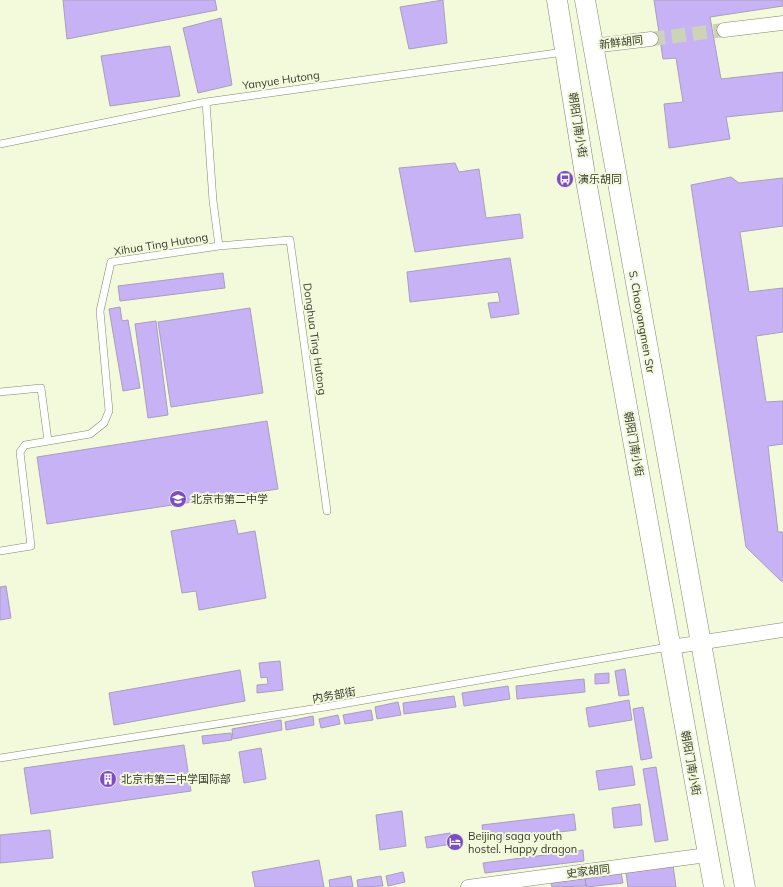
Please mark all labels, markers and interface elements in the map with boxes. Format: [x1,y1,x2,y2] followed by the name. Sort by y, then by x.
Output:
[598,32,644,52] street label: 新鲜胡同
[241,68,321,92] street label: Yanyue Hutong
[566,91,590,159] street label: 朝阳门南小街
[555,169,575,189] bus stop icon: 演乐胡同
[578,172,622,186] place label: 演乐胡同
[113,230,209,258] street label: Xihua Ting Hutong
[626,270,658,374] street label: S. Chaoyangmen Str
[300,282,330,396] street label: Donghua Ting Hutong
[621,410,647,478] street label: 朝阳门南小街
[168,489,188,509] school or university icon: 北京市第二中学
[191,492,268,506] place label: 北京市第二中学
[311,684,357,706] street label: 内务部街
[678,729,704,797] street label: 朝阳门南小街
[98,769,118,789] building icon: 北京市第二中学国际部
[121,772,231,786] place label: 北京市第二中学国际部
[468,829,577,856] place label: Beijing saga youth hostel. Happy dragon
[445,832,465,852] hotel icon: Beijing saga youth hostel. Happy dragon
[565,861,611,881] street label: 史家胡同

